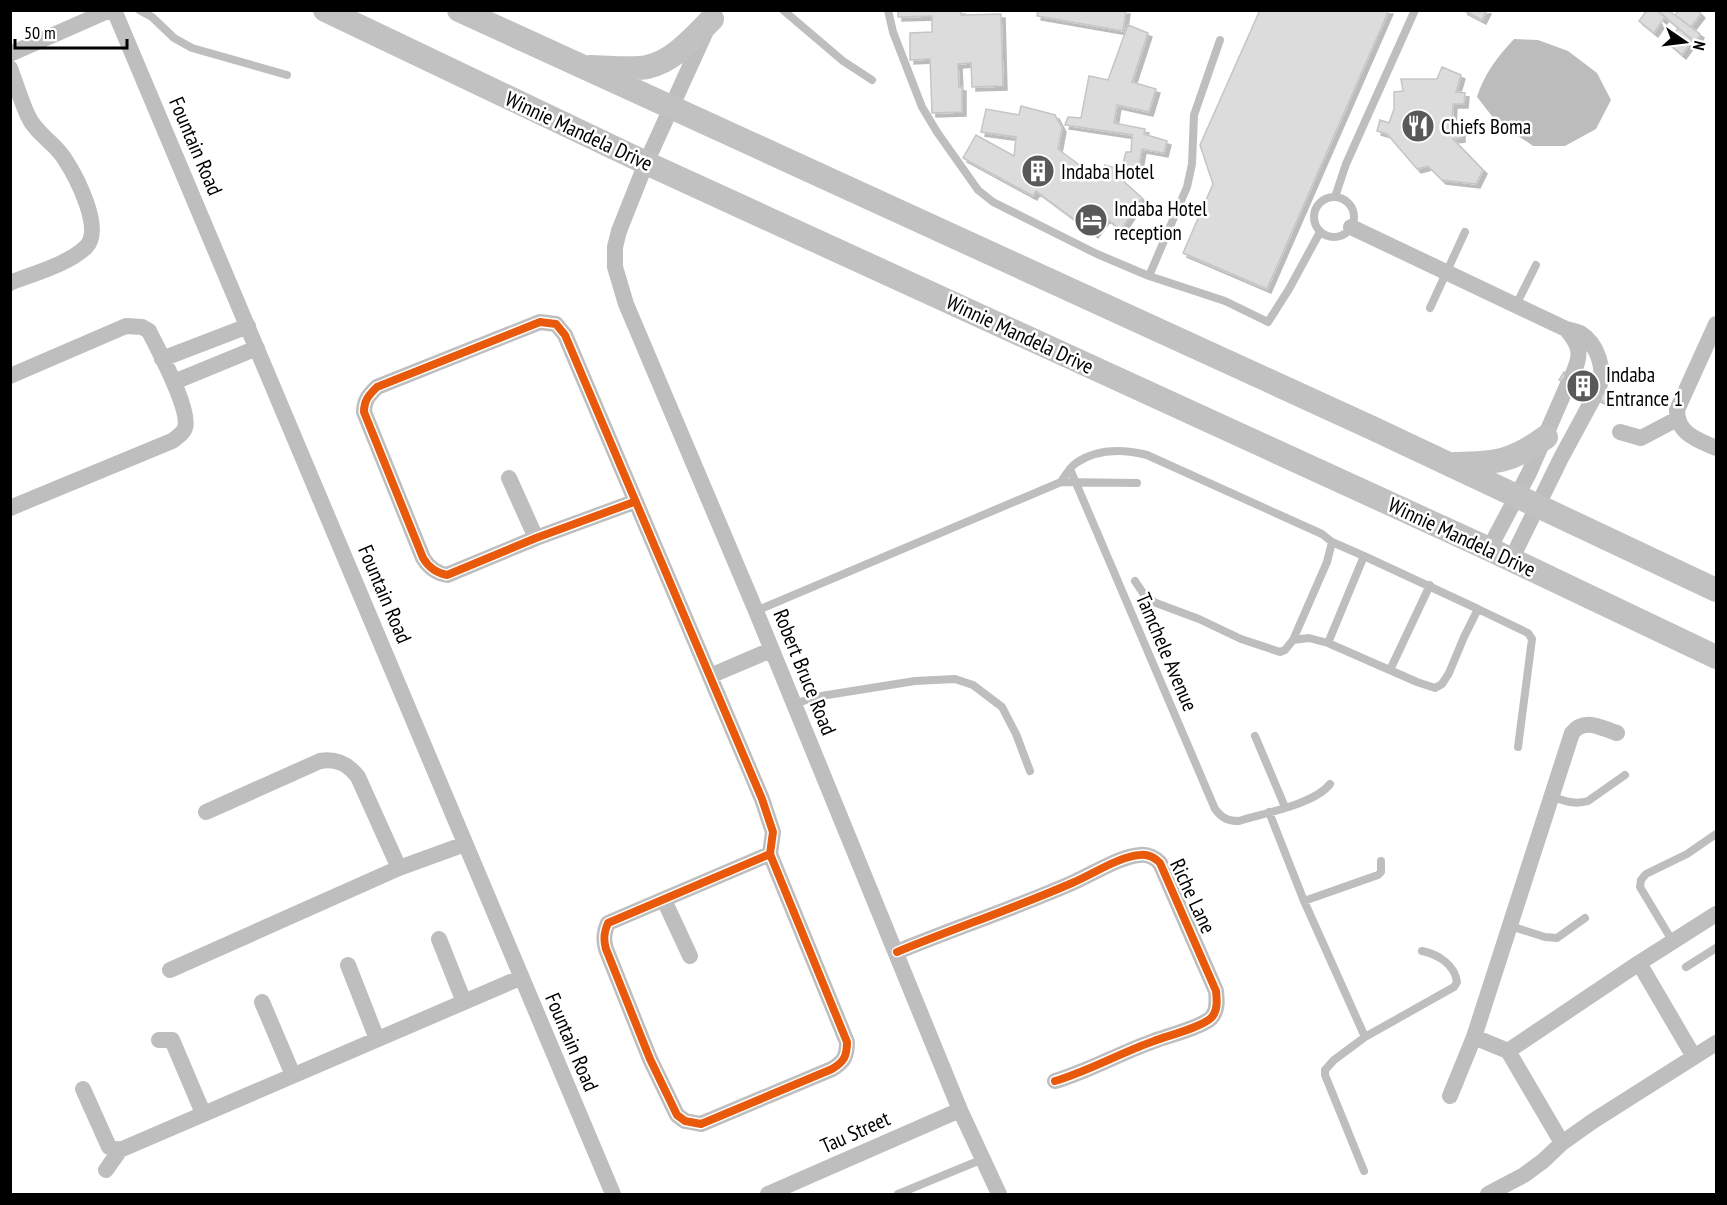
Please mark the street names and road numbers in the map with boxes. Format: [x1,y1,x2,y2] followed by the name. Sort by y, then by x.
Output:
[501,85,657,177] street label: Winnie Mandela Drive
[163,93,229,199] street label: Fountain Road
[942,288,1098,380] street label: Winnie Mandela Drive
[1384,491,1540,583] street label: Winnie Mandela Drive
[352,541,418,647] street label: Fountain Road
[1130,589,1204,715] street label: Tamchele Avenue
[767,605,843,739] street label: Robert Bruce Road
[1164,854,1222,938] street label: Riche Lane
[539,989,605,1095] street label: Fountain Road
[816,1105,894,1159] street label: Tau Street

